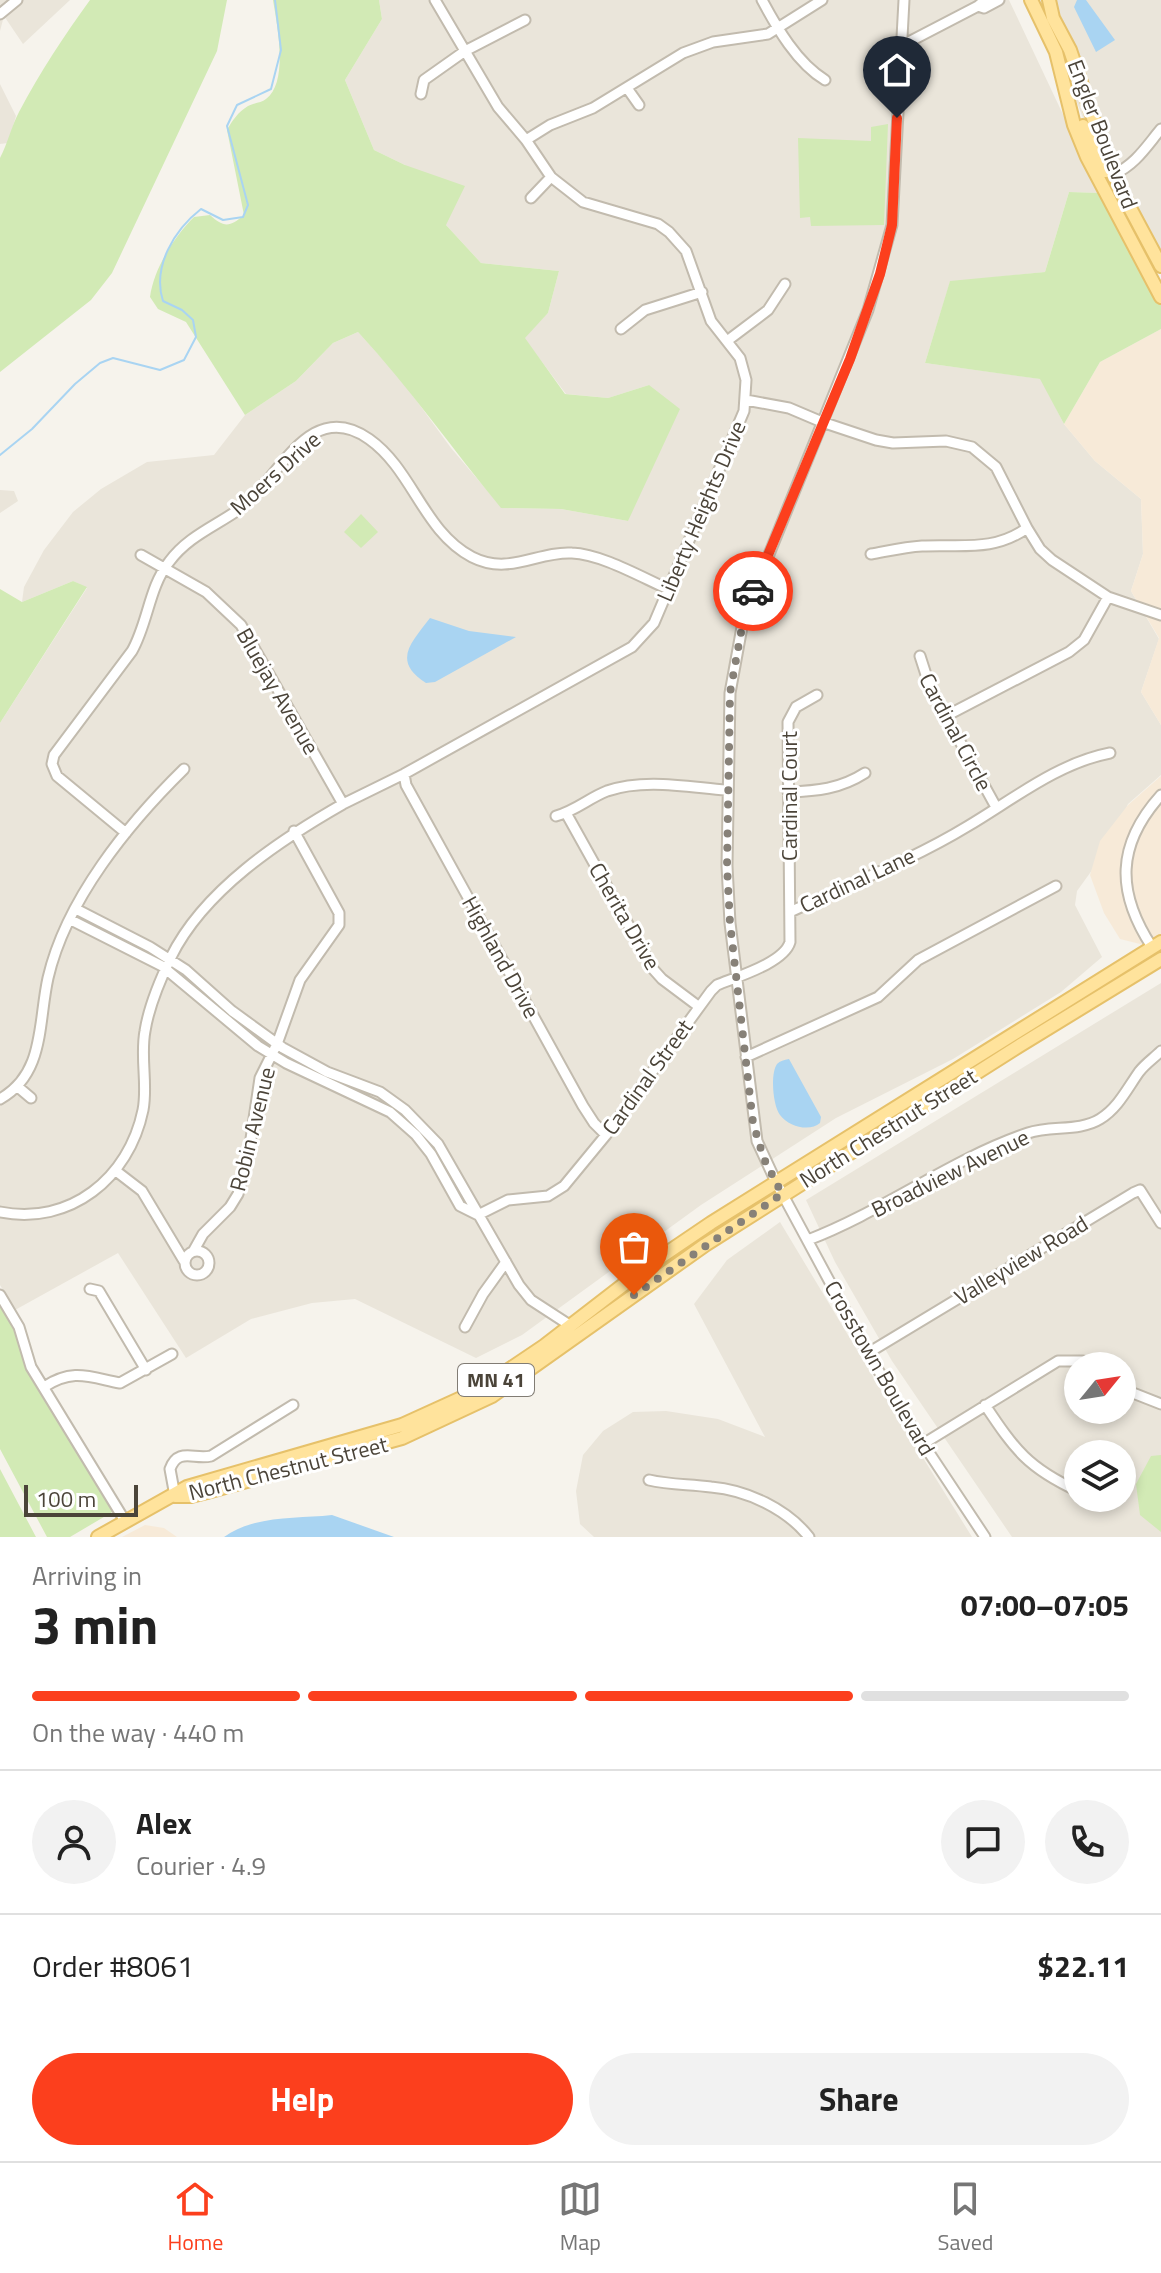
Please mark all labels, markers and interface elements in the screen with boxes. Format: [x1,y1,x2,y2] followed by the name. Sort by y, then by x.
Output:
[863,36,931,118] pin
[875,48,919,92] icon: home
[1059,55,1147,213] street label: Engler Boulevard
[648,415,754,607] street label: Liberty Heights Drive
[222,423,328,523] street label: Moers Drive
[713,551,793,631] courier
[731,569,775,613] icon: car
[228,621,328,761] street label: Bluejay Avenue
[911,667,1001,797] street label: Cardinal Circle
[772,731,806,861] street label: Cardinal Court
[794,838,920,922] street label: Cardinal Lane
[581,856,669,976] street label: Cherita Drive
[453,890,549,1024] street label: Highland Drive
[593,1012,701,1142] street label: Cardinal Street
[792,1059,984,1196] street label: North Chestnut Street
[220,1063,284,1195] street label: Robin Avenue
[865,1120,1035,1226] street label: Broadview Avenue
[948,1207,1094,1313] street label: Valleyview Road
[600,1213,668,1295] pin
[612,1225,656,1269] icon: bag
[816,1274,944,1462] street label: Crosstown Boulevard
[1064,1352,1136,1424] north arrow
[1064,1352,1136,1512] map controls
[458,1364,534,1396] road number: MN 41
[185,1427,391,1509] street label: North Chestnut Street
[1064,1440,1136,1512] button: layers
[24,1481,138,1517] scale bar
[36,1482,96,1516] text: 100 m
[32,1556,142,1595] text: Arriving in
[961,1582,1129,1628] text: 07:00–07:05
[32,1585,158,1664] text: 3 min
[32,1713,244,1752] text: On the way · 440 m
[32,1800,116,1884] button: person
[136,1800,192,1846] text: Alex
[941,1800,1025,1884] button: chat
[1045,1800,1129,1884] button: phone
[136,1846,266,1885] text: Courier · 4.9
[32,1943,194,1989] text: Order #8061
[1037,1943,1129,1989] text: $22.11
[32,2053,573,2145] button: Help
[589,2053,1129,2145] button: Share
[168,2177,223,2259] tab: Home
[558,2177,602,2259] tab: Map
[937,2177,993,2259] tab: Saved

